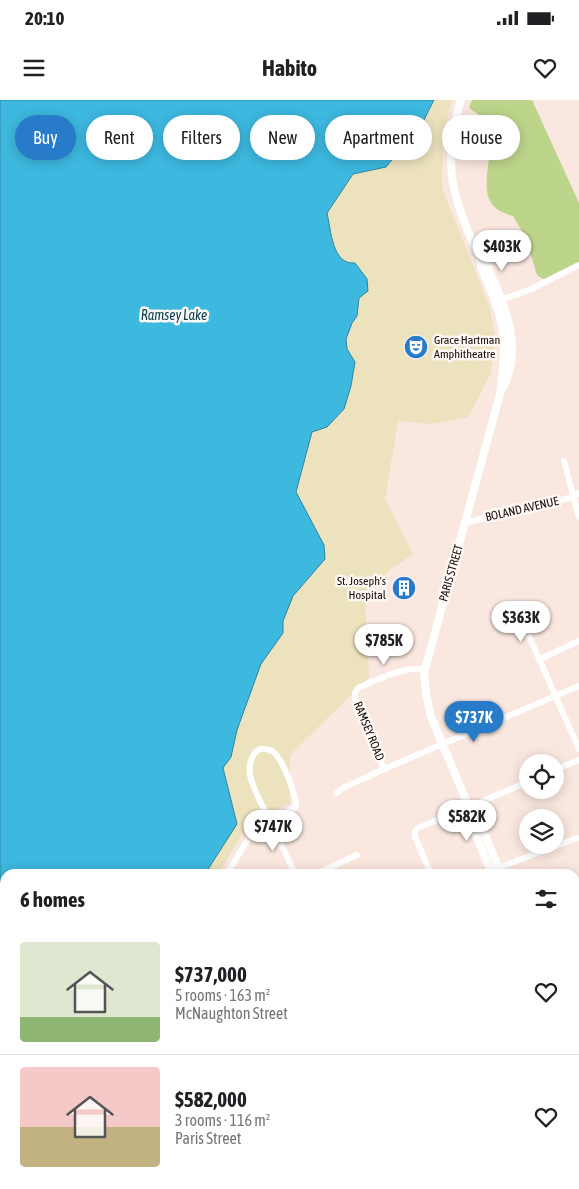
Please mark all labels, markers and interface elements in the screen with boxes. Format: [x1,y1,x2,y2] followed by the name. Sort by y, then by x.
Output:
[25,7,64,29] text: 20:10
[20,54,48,82] icon: menu
[531,54,559,82] icon: heart
[262,55,317,81] text: Habito
[15,115,76,160] chip: Buy
[86,115,153,160] chip: Rent
[163,115,240,160] chip: Filters
[250,115,315,160] chip: New
[325,115,432,160] chip: Apartment
[442,115,520,160] chip: House
[467,230,537,272] pin: $403K
[483,237,521,255] text: $403K
[141,307,207,323] water label: Ramsey Lake
[434,333,500,361] place label: Grace Hartman Amphitheatre
[403,334,429,360] theatre icon: Grace Hartman Amphitheatre
[484,494,560,524] street label: BOLAND AVENUE
[436,542,466,603] street label: PARIS STREET
[337,574,387,602] place label: St. Joseph's Hospital
[391,575,417,601] building icon: St. Joseph's Hospital
[486,600,556,643] pin: $363K
[502,608,540,626] text: $363K
[349,624,419,666] pin: $785K
[365,631,403,649] text: $785K
[351,699,387,763] street label: RAMSEY ROAD
[439,700,509,743] pin: $737K
[455,708,493,726] text: $737K
[519,754,564,854] map controls
[519,754,564,799] button: locate
[432,800,502,842] pin: $582K
[448,807,486,825] text: $582K
[519,809,564,854] button: layers
[238,810,308,852] pin: $747K
[254,817,292,835] text: $747K
[532,885,560,913] icon: filters
[20,887,85,911] text: 6 homes
[60,962,120,1022] icon: home
[175,962,247,986] text: $737,000
[532,978,560,1006] icon: heart
[175,986,270,1004] text: 5 rooms · 163 m²
[175,1004,288,1022] text: McNaughton Street
[60,1087,120,1147] icon: home
[175,1087,247,1111] text: $582,000
[532,1103,560,1131] icon: heart
[175,1111,270,1129] text: 3 rooms · 116 m²
[175,1129,241,1147] text: Paris Street

